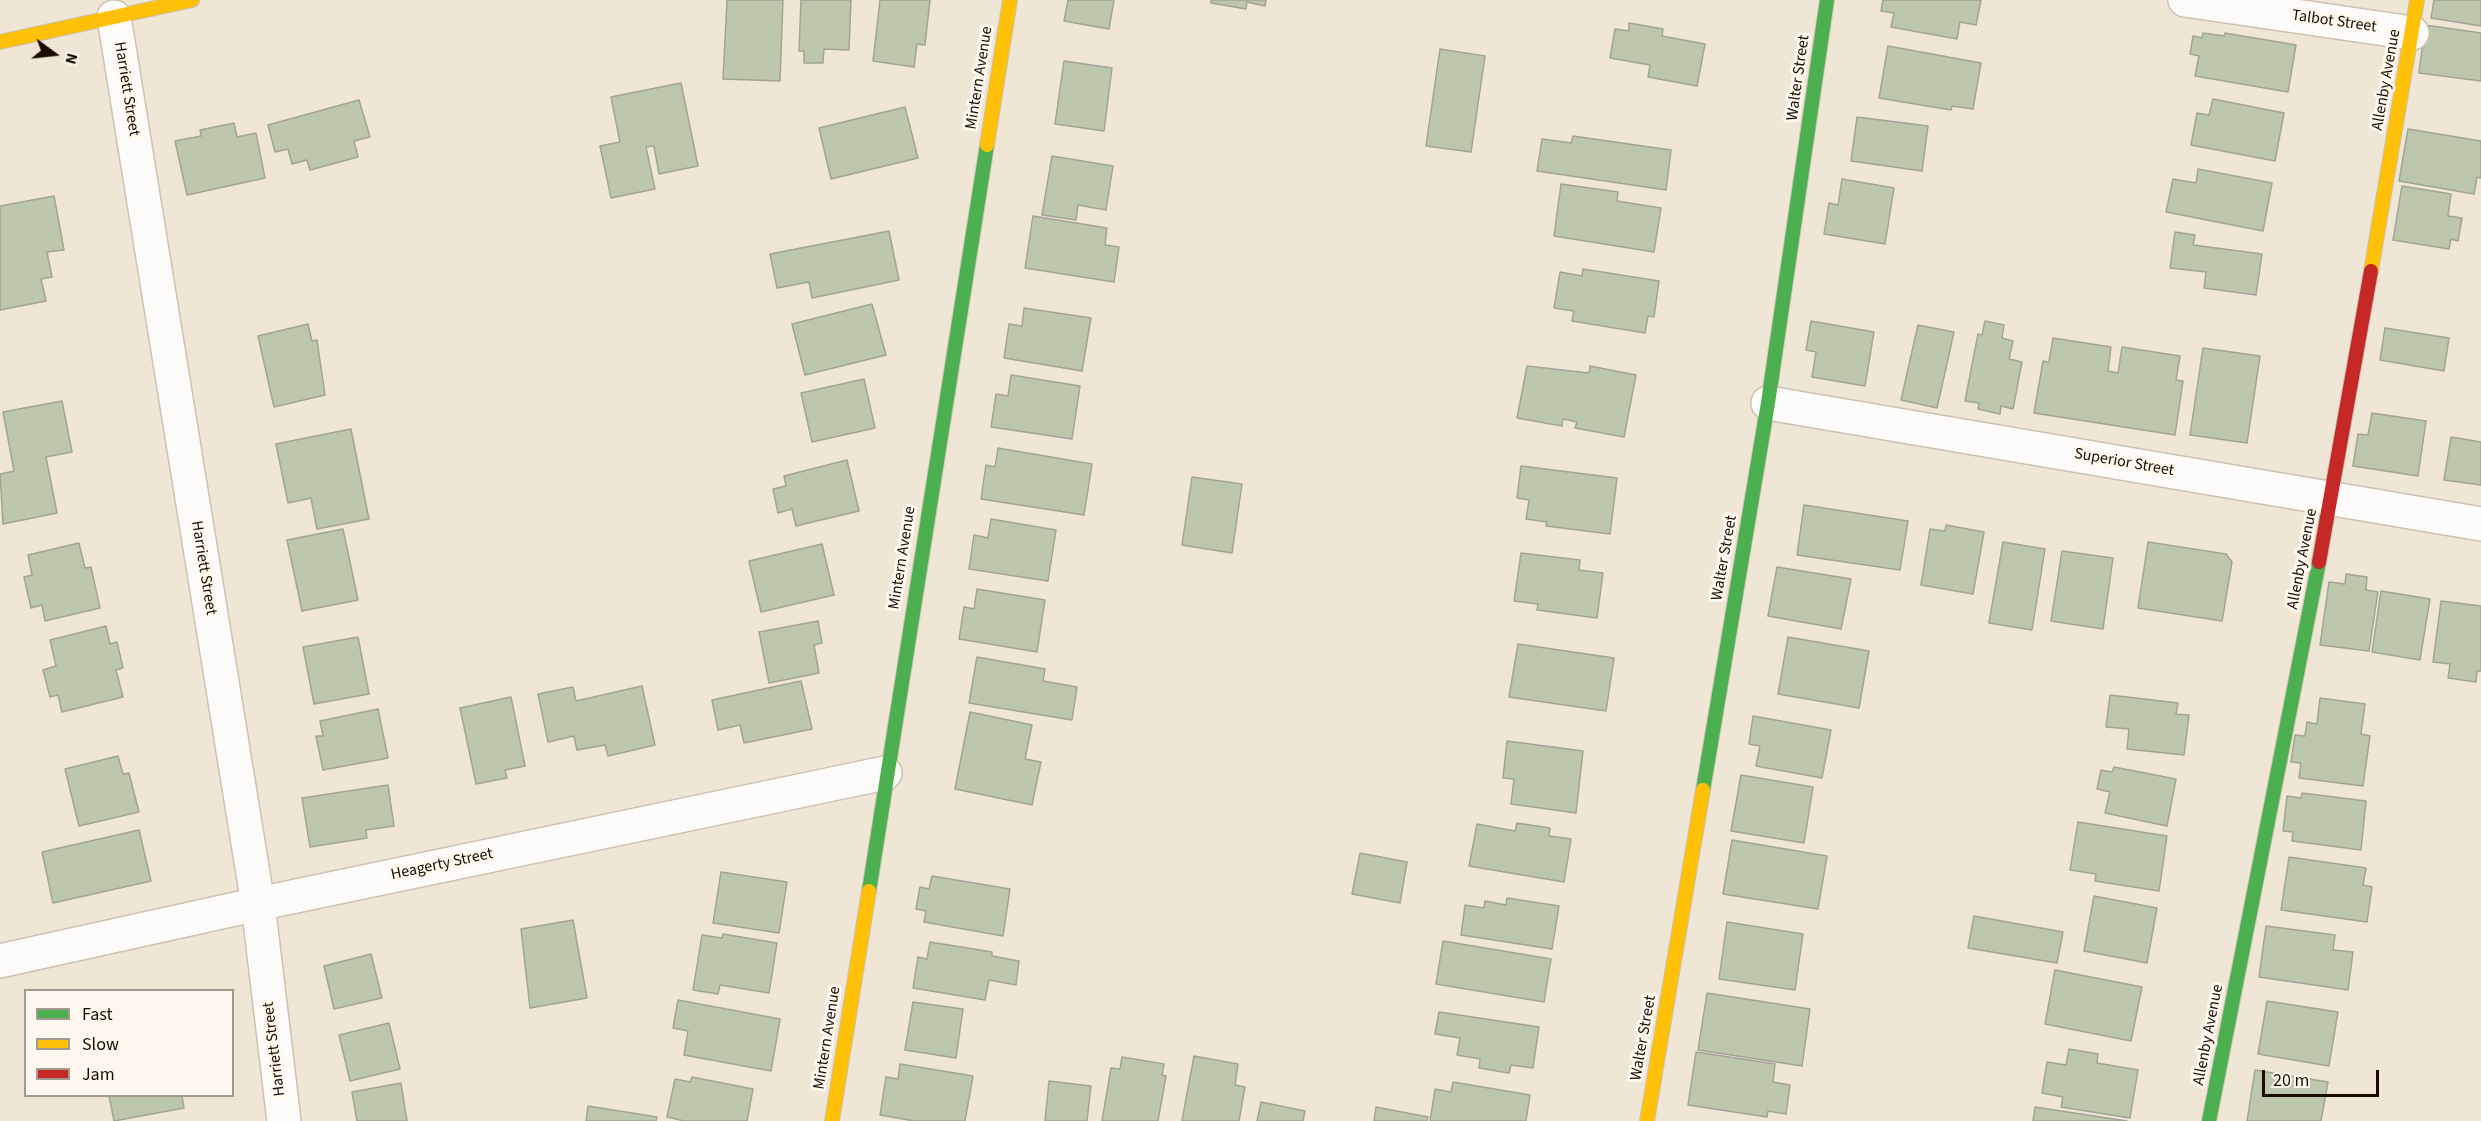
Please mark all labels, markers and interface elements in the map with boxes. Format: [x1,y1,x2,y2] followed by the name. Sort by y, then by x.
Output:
[2290,7,2378,37] street label: Talbot Street
[24,24,84,84] north arrow
[962,25,998,131] street label: Mintern Avenue
[2369,28,2405,132] street label: Allenby Avenue
[1783,34,1815,122] street label: Walter Street
[109,41,143,137] street label: Harriett Street
[59,51,83,67] text: N
[2073,445,2175,481] street label: Superior Street
[885,505,921,611] street label: Mintern Avenue
[2284,507,2322,611] street label: Allenby Avenue
[1708,514,1742,602] street label: Walter Street
[186,520,220,616] street label: Harriett Street
[389,845,495,885] street label: Heagerty Street
[2190,983,2228,1087] street label: Allenby Avenue
[810,985,846,1091] street label: Mintern Avenue
[24,989,234,1097] legend
[1627,994,1661,1082] street label: Walter Street
[260,1001,290,1097] street label: Harriett Street
[82,1002,113,1027] text: Fast
[82,1032,119,1057] text: Slow
[2265,1058,2382,1096] scale bar
[82,1062,115,1087] text: Jam
[2273,1068,2309,1093] text: 20 m

